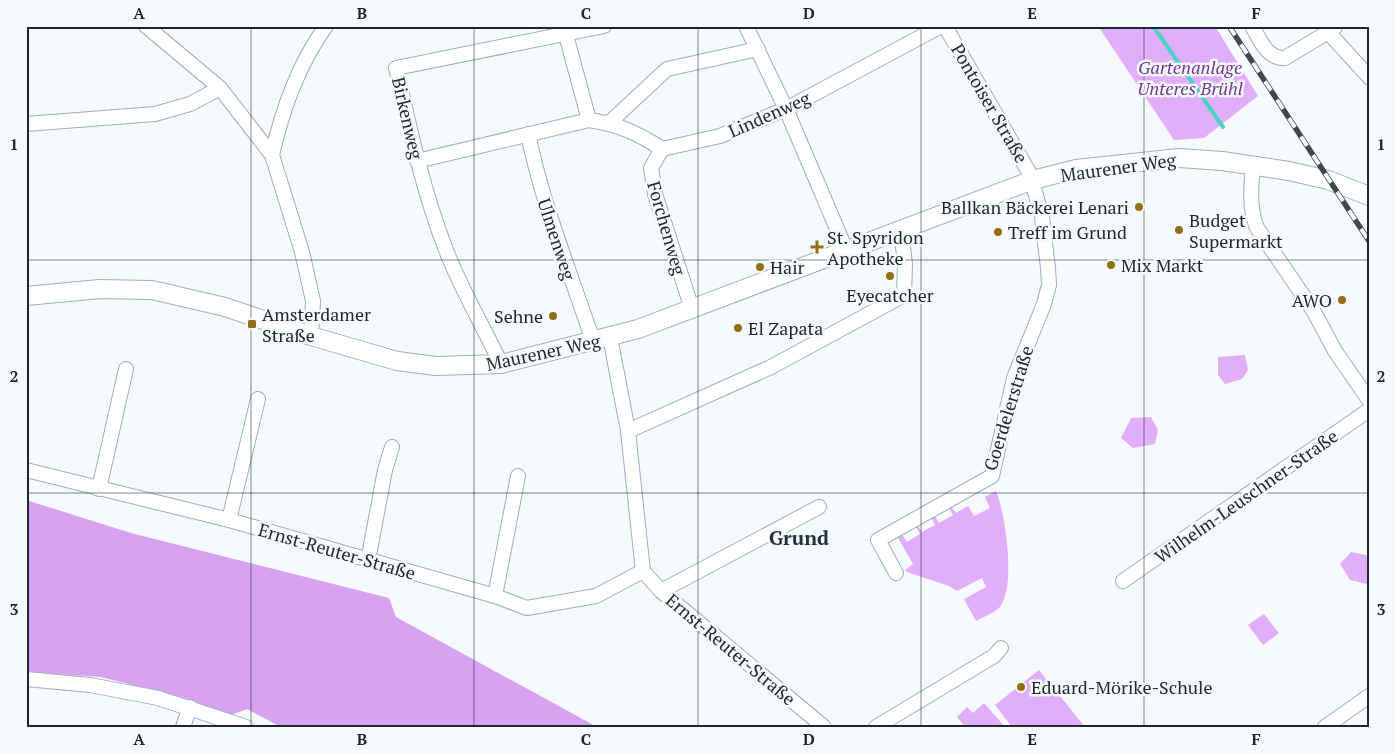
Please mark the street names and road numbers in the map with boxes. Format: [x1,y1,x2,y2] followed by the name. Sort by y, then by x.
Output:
[946,39,1034,167] street label: Pontoiser Straße
[387,75,429,162] street label: Birkenweg
[724,85,814,143] street label: Lindenweg
[1059,147,1178,187] street label: Maurener Weg
[642,178,692,278] street label: Forchenweg
[533,195,582,283] street label: Ulmenweg
[484,328,603,376] street label: Maurener Weg
[978,342,1038,474] street label: Goerdelerstraße
[1150,424,1342,568] street label: Wilhelm-Leuschner-Straße
[256,517,418,585] street label: Ernst-Reuter-Straße
[661,588,801,710] street label: Ernst-Reuter-Straße

